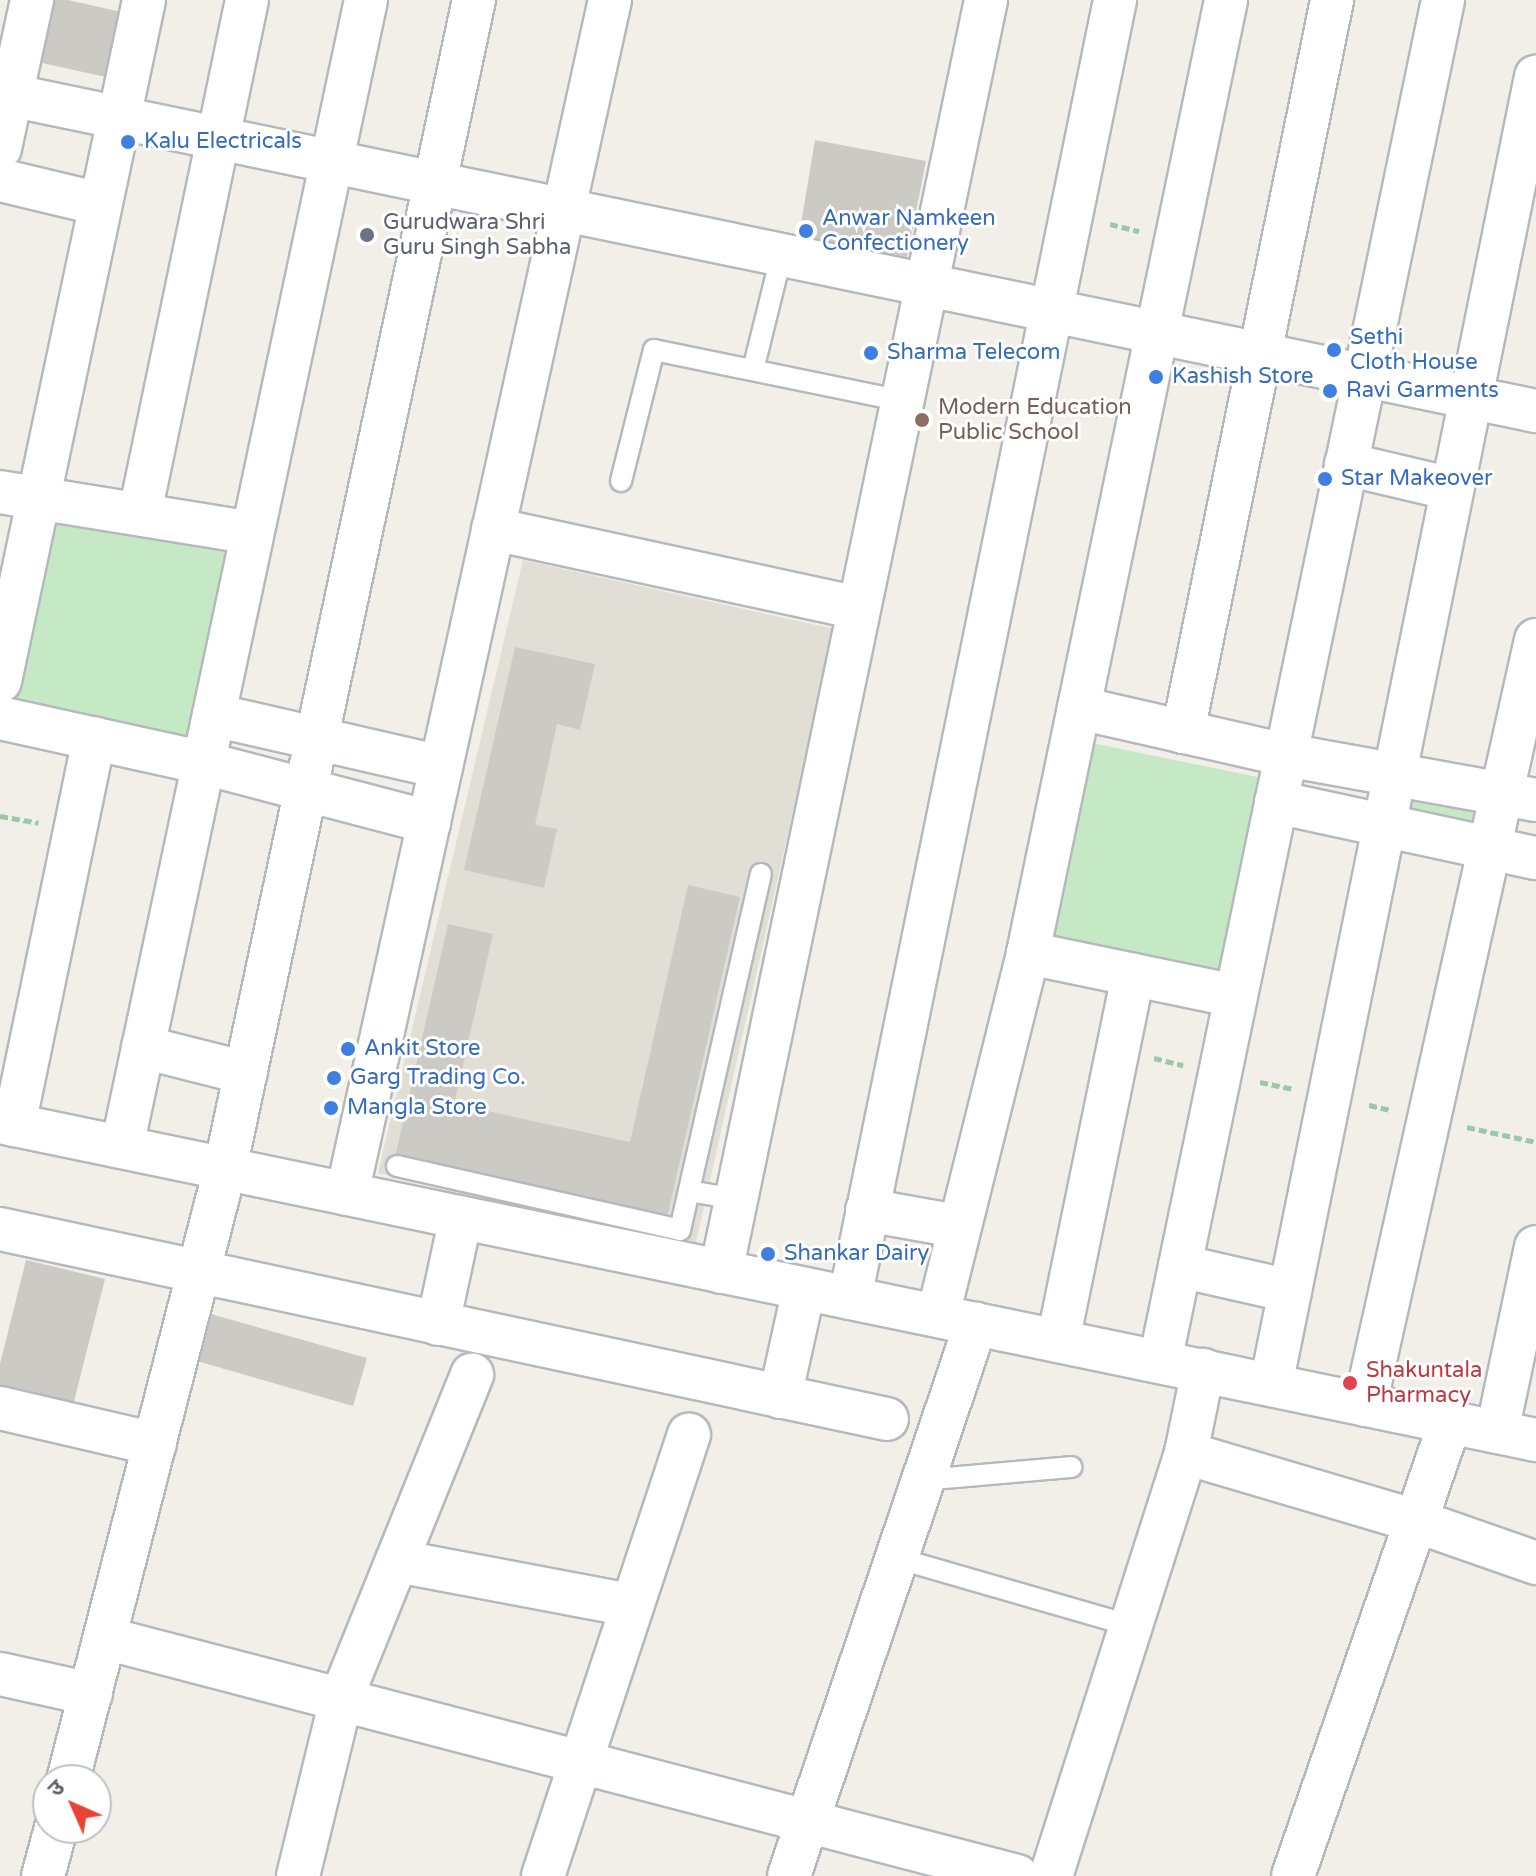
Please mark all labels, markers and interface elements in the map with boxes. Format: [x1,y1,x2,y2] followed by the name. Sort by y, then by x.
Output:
[144,129,302,155] place label: Kalu Electricals
[119,133,137,151] marker: Kalu Electricals
[822,205,996,256] place label: Anwar Namkeen Confectionery
[383,209,571,260] place label: Gurudwara Shri Guru Singh Sabha
[797,222,815,240] marker: Anwar Namkeen Confectionery
[358,226,376,244] marker: Gurudwara Shri Guru Singh Sabha
[1350,324,1478,376] place label: Sethi Cloth House
[887,340,1060,366] place label: Sharma Telecom
[1325,341,1343,359] marker: Sethi Cloth House
[862,344,880,362] marker: Sharma Telecom
[1172,364,1313,390] place label: Kashish Store
[1147,368,1165,386] marker: Kashish Store
[1346,378,1499,404] place label: Ravi Garments
[1321,382,1339,400] marker: Ravi Garments
[938,394,1132,446] place label: Modern Education Public School
[913,411,931,429] marker: Modern Education Public School
[1341,466,1492,492] place label: Star Makeover
[1316,470,1334,488] marker: Star Makeover
[364,1036,481,1062] place label: Ankit Store
[339,1040,357,1058] marker: Ankit Store
[350,1065,526,1091] place label: Garg Trading Co.
[325,1069,343,1087] marker: Garg Trading Co.
[347,1095,487,1121] place label: Mangla Store
[322,1099,340,1117] marker: Mangla Store
[784,1241,929,1267] place label: Shankar Dairy
[759,1245,777,1263] marker: Shankar Dairy
[1366,1357,1482,1408] place label: Shakuntala Pharmacy
[1341,1374,1359,1392] marker: Shakuntala Pharmacy
[32,1764,112,1844] north arrow
[43,1775,70,1802] text: उ

